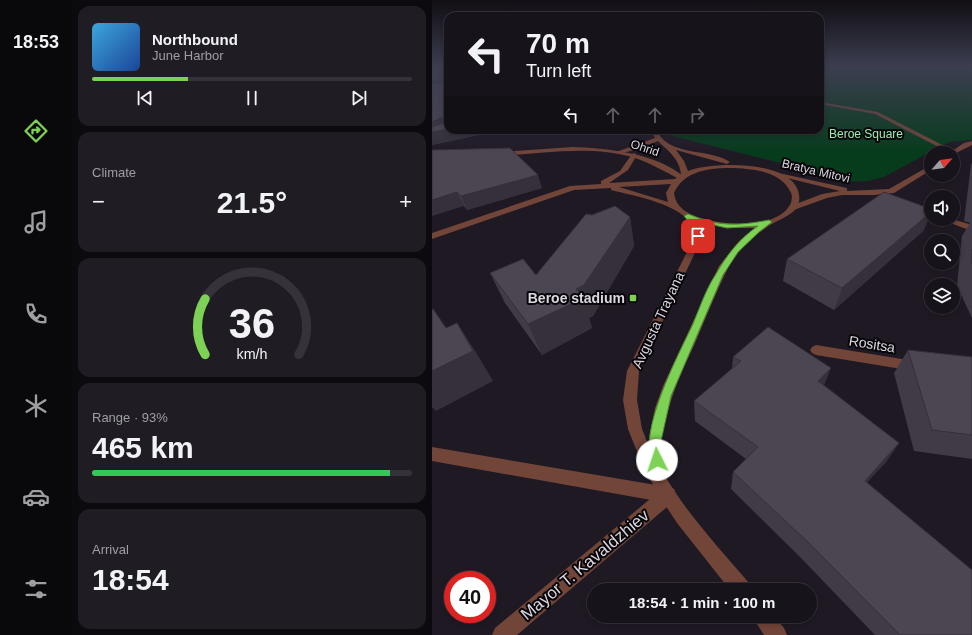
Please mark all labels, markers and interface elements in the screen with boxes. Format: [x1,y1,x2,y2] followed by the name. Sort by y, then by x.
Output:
[460,28,512,80] icon: left
[526,28,590,59] text: 70 m
[152,31,238,48] text: Northbound
[13,32,59,52] text: 18:53
[152,48,224,63] text: June Harbor
[526,61,591,81] text: Turn left
[134,87,156,109] icon: previous
[241,87,263,109] icon: pause
[348,87,370,109] icon: next
[560,104,582,126] icon: left
[602,104,624,126] icon: ahead
[644,104,666,126] icon: ahead
[686,104,708,126] icon: right
[22,117,50,145] icon: directions
[829,127,903,141] park label: Beroe Square
[629,137,661,159] street label: Ohrid
[924,146,960,182] north arrow
[924,146,960,314] map controls
[781,156,851,186] street label: Bratya Mitovi
[92,165,136,180] text: Climate
[217,186,287,219] text: 21.5°
[92,189,105,214] text: −
[399,189,412,214] text: +
[924,190,960,226] button: sound
[22,208,50,236] icon: music
[681,219,715,253] pin
[687,225,709,247] icon: arrive
[924,234,960,270] button: search
[629,269,687,371] street label: Avgusta Trayana
[924,278,960,314] button: layers
[528,290,625,306] place label: Beroe stadium
[628,293,638,303] marker: Beroe stadium
[22,300,50,328] icon: phone
[229,300,275,347] text: 36
[848,332,897,356] street label: Rositsa
[237,346,268,362] text: km/h
[22,392,50,420] icon: climate
[92,410,168,425] text: Range · 93%
[92,431,194,464] text: 465 km
[636,439,678,481] position arrow
[22,483,50,511] icon: car
[517,506,653,624] street label: Mayor T. Kavaldzhiev
[92,542,129,557] text: Arrival
[92,563,169,596] text: 18:54
[444,571,496,623] speed limit sign: 40
[22,575,50,603] icon: filters
[629,594,775,611] text: 18:54 · 1 min · 100 m

